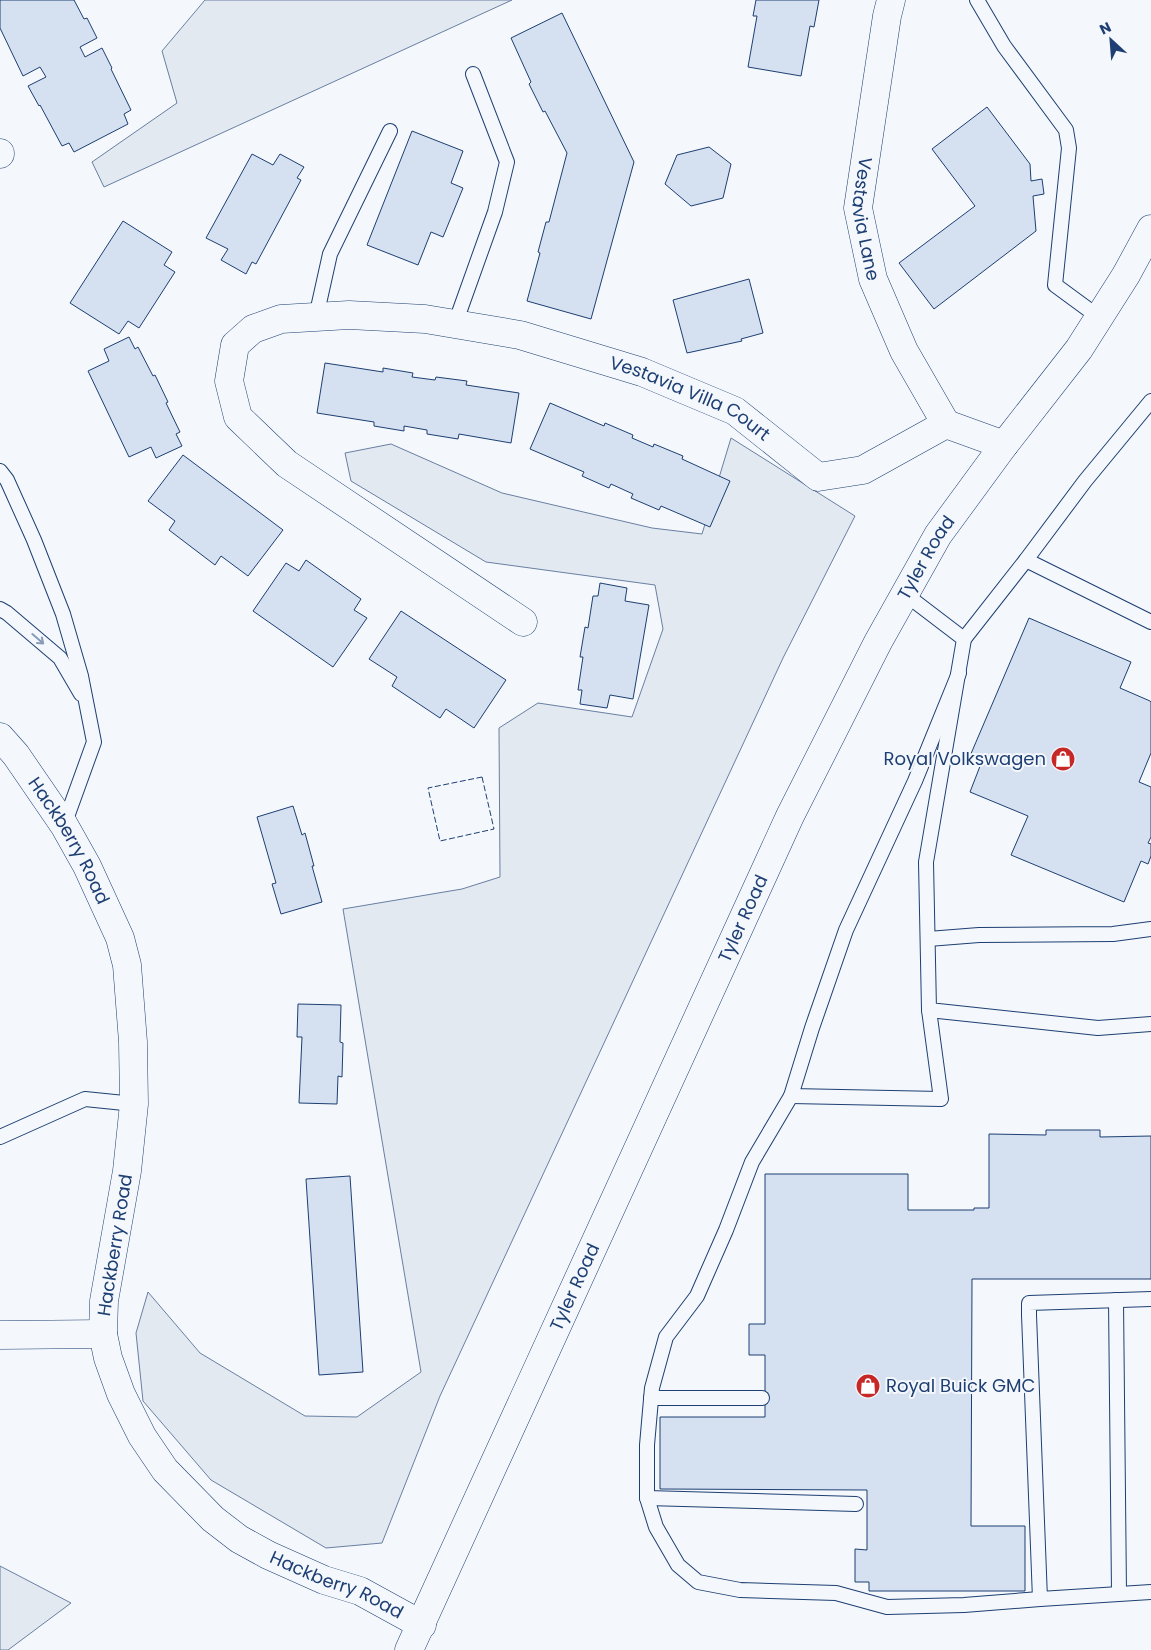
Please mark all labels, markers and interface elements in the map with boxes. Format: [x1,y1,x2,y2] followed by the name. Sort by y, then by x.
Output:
[1086,15,1136,65] north arrow
[1096,17,1114,40] text: N
[846,155,886,283] street label: Vestavia Lane
[607,350,776,446] street label: Vestavia Villa Court
[891,510,960,604] street label: Tyler Road
[31,634,44,645] one-way arrow
[883,746,1046,771] place label: Royal Volkswagen
[1050,746,1076,772] shop icon: Royal Volkswagen
[23,772,116,908] street label: Hackberry Road
[712,871,773,966] street label: Tyler Road
[91,1172,138,1318] street label: Hackberry Road
[543,1239,605,1335] street label: Tyler Road
[855,1373,881,1399] shop icon: Royal Buick GMC
[886,1373,1035,1398] place label: Royal Buick GMC
[266,1544,408,1624] street label: Hackberry Road

